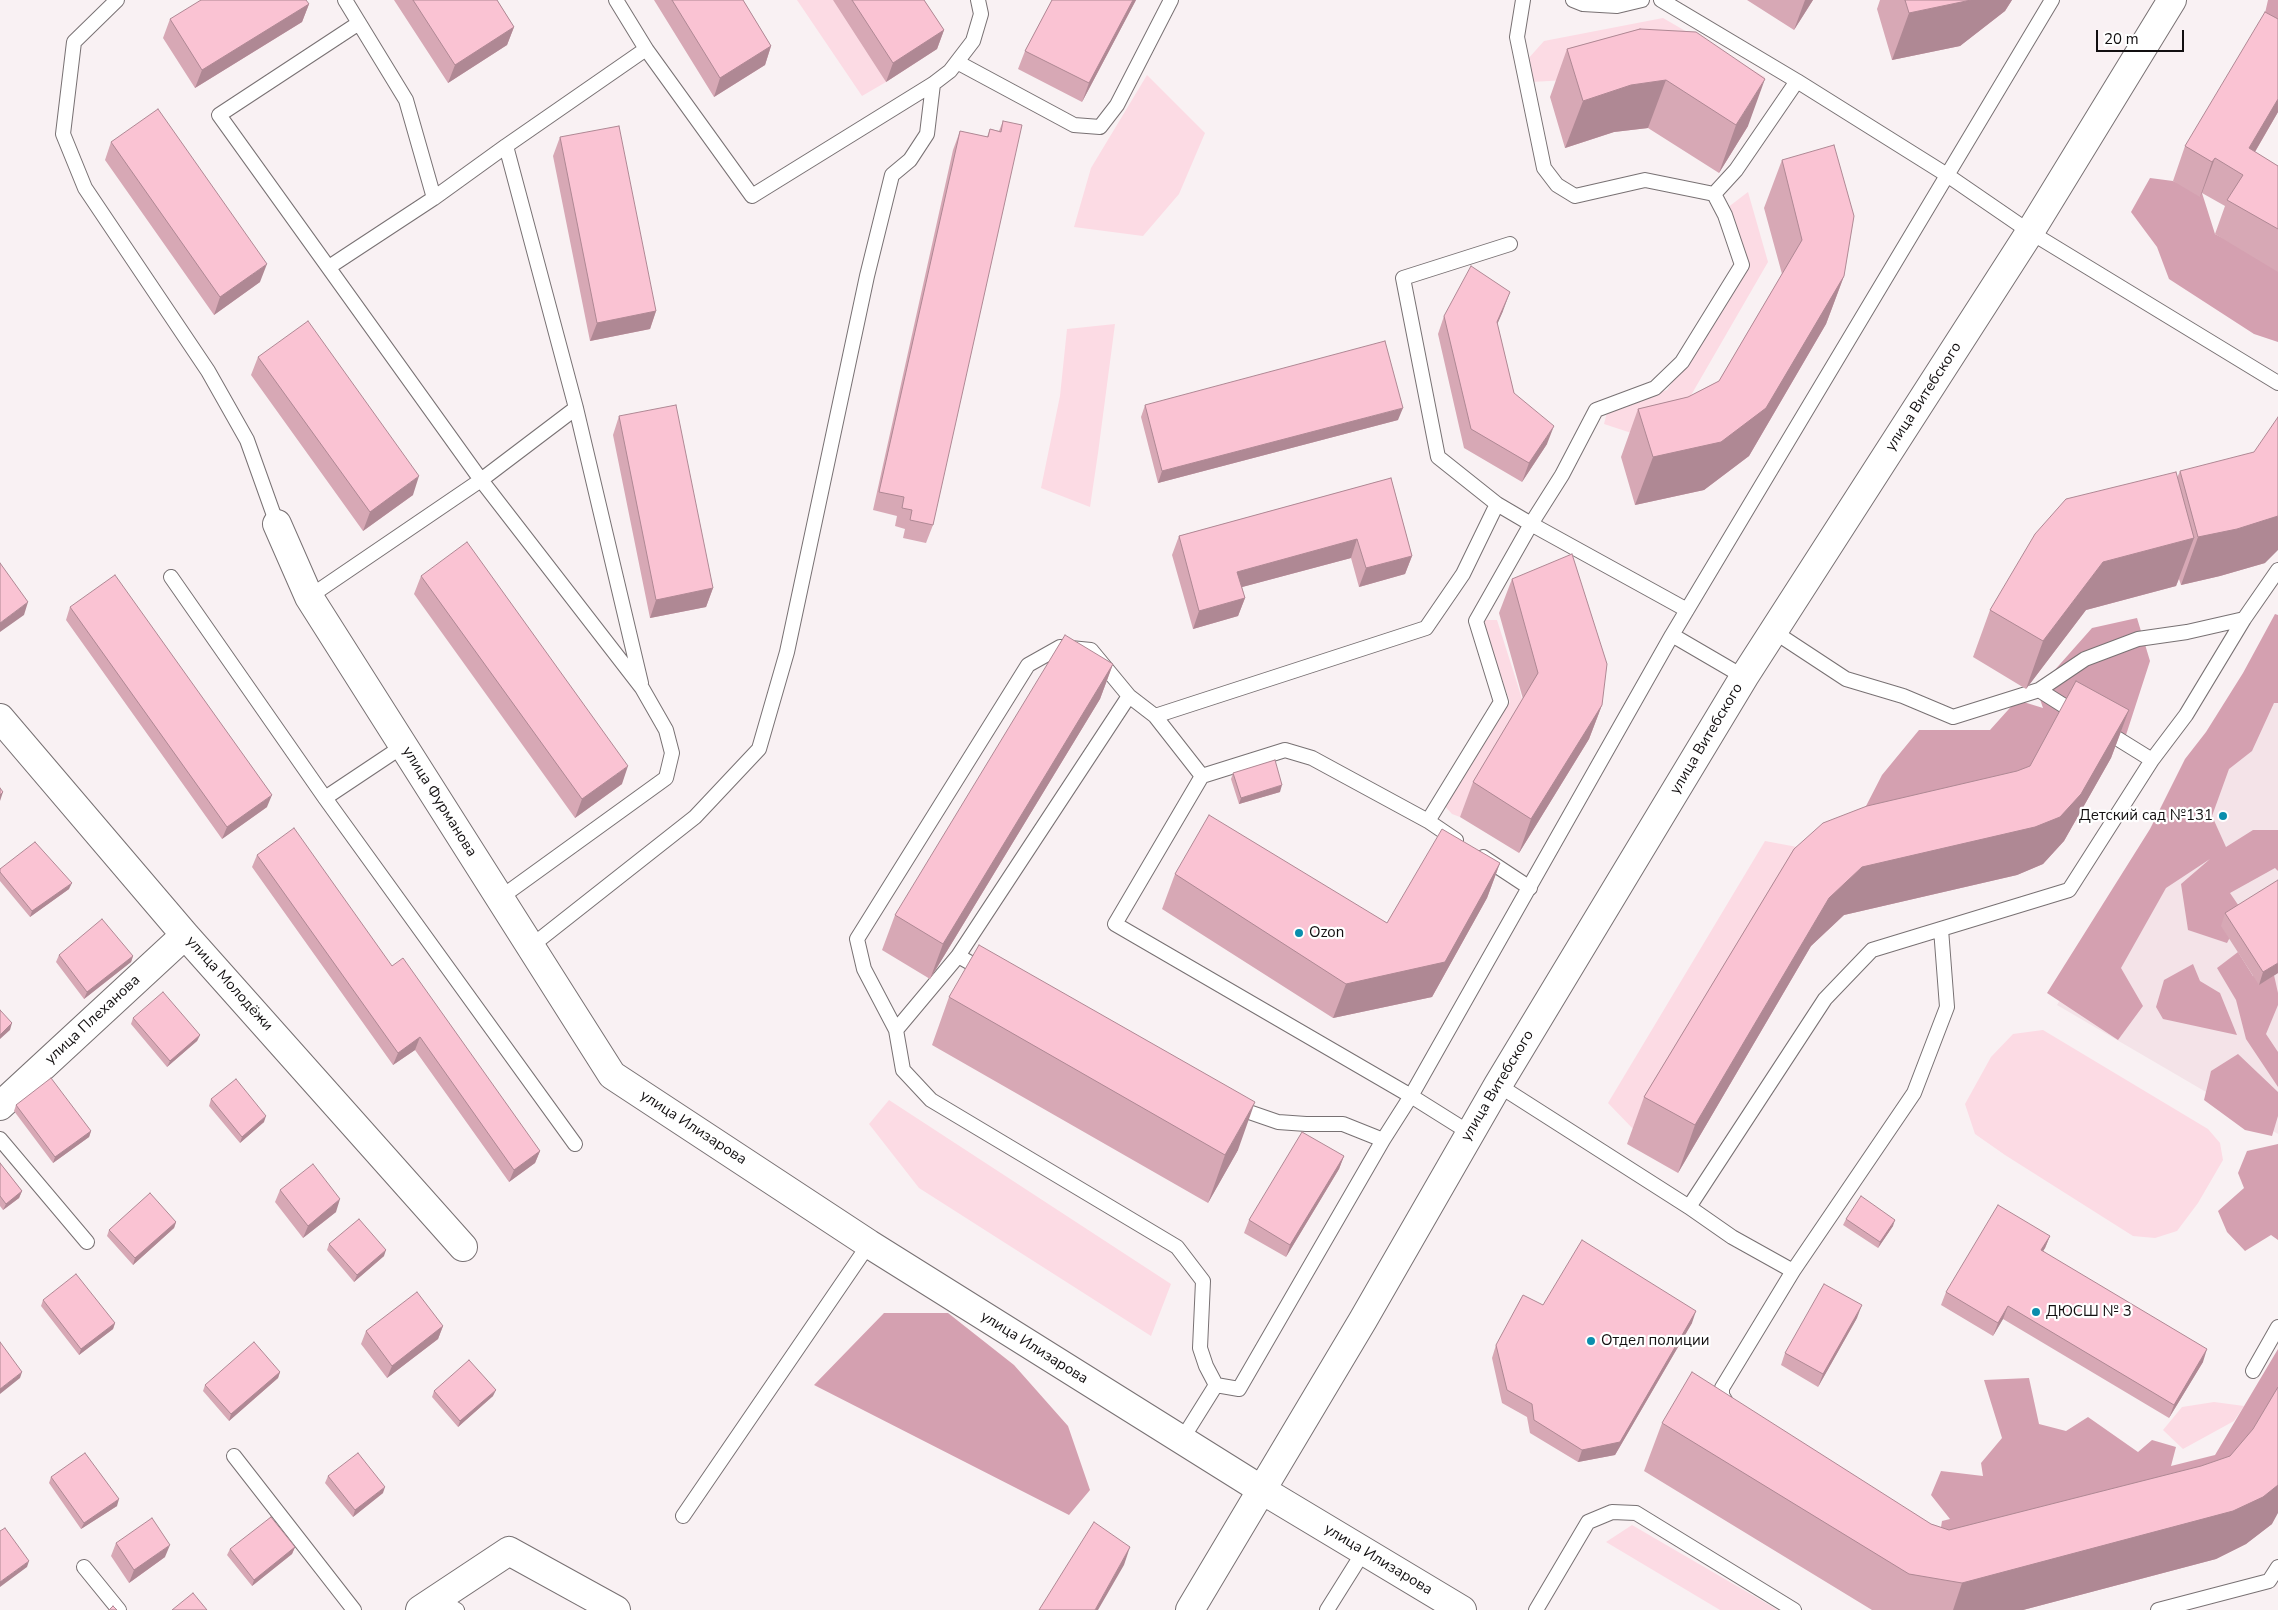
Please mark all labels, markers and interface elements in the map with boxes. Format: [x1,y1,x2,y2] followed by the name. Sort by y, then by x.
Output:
[2098,20,2186,52] scale bar
[2104,29,2139,49] text: 20 m
[1882,339,1966,455] street label: улица Витебского
[1667,680,1747,798] street label: улица Витебского
[398,744,480,860] street label: улица Фурманова
[2079,807,2213,825] place label: Детский сад №131
[2217,810,2229,822] marker: Детский сад №131
[1309,924,1344,942] place label: Ozon
[1293,927,1305,939] marker: Ozon
[182,933,276,1035] street label: улица Молодёжи
[42,971,144,1069] street label: улица Плеханова
[1458,1027,1538,1145] street label: улица Витебского
[636,1087,750,1169] street label: улица Илизарова
[2046,1303,2132,1321] place label: ДЮСШ № 3
[2030,1306,2042,1318] marker: ДЮСШ № 3
[977,1308,1091,1388] street label: улица Илизарова
[1601,1332,1710,1350] place label: Отдел полиции
[1585,1335,1597,1347] marker: Отдел полиции
[1320,1521,1436,1599] street label: улица Илизарова

